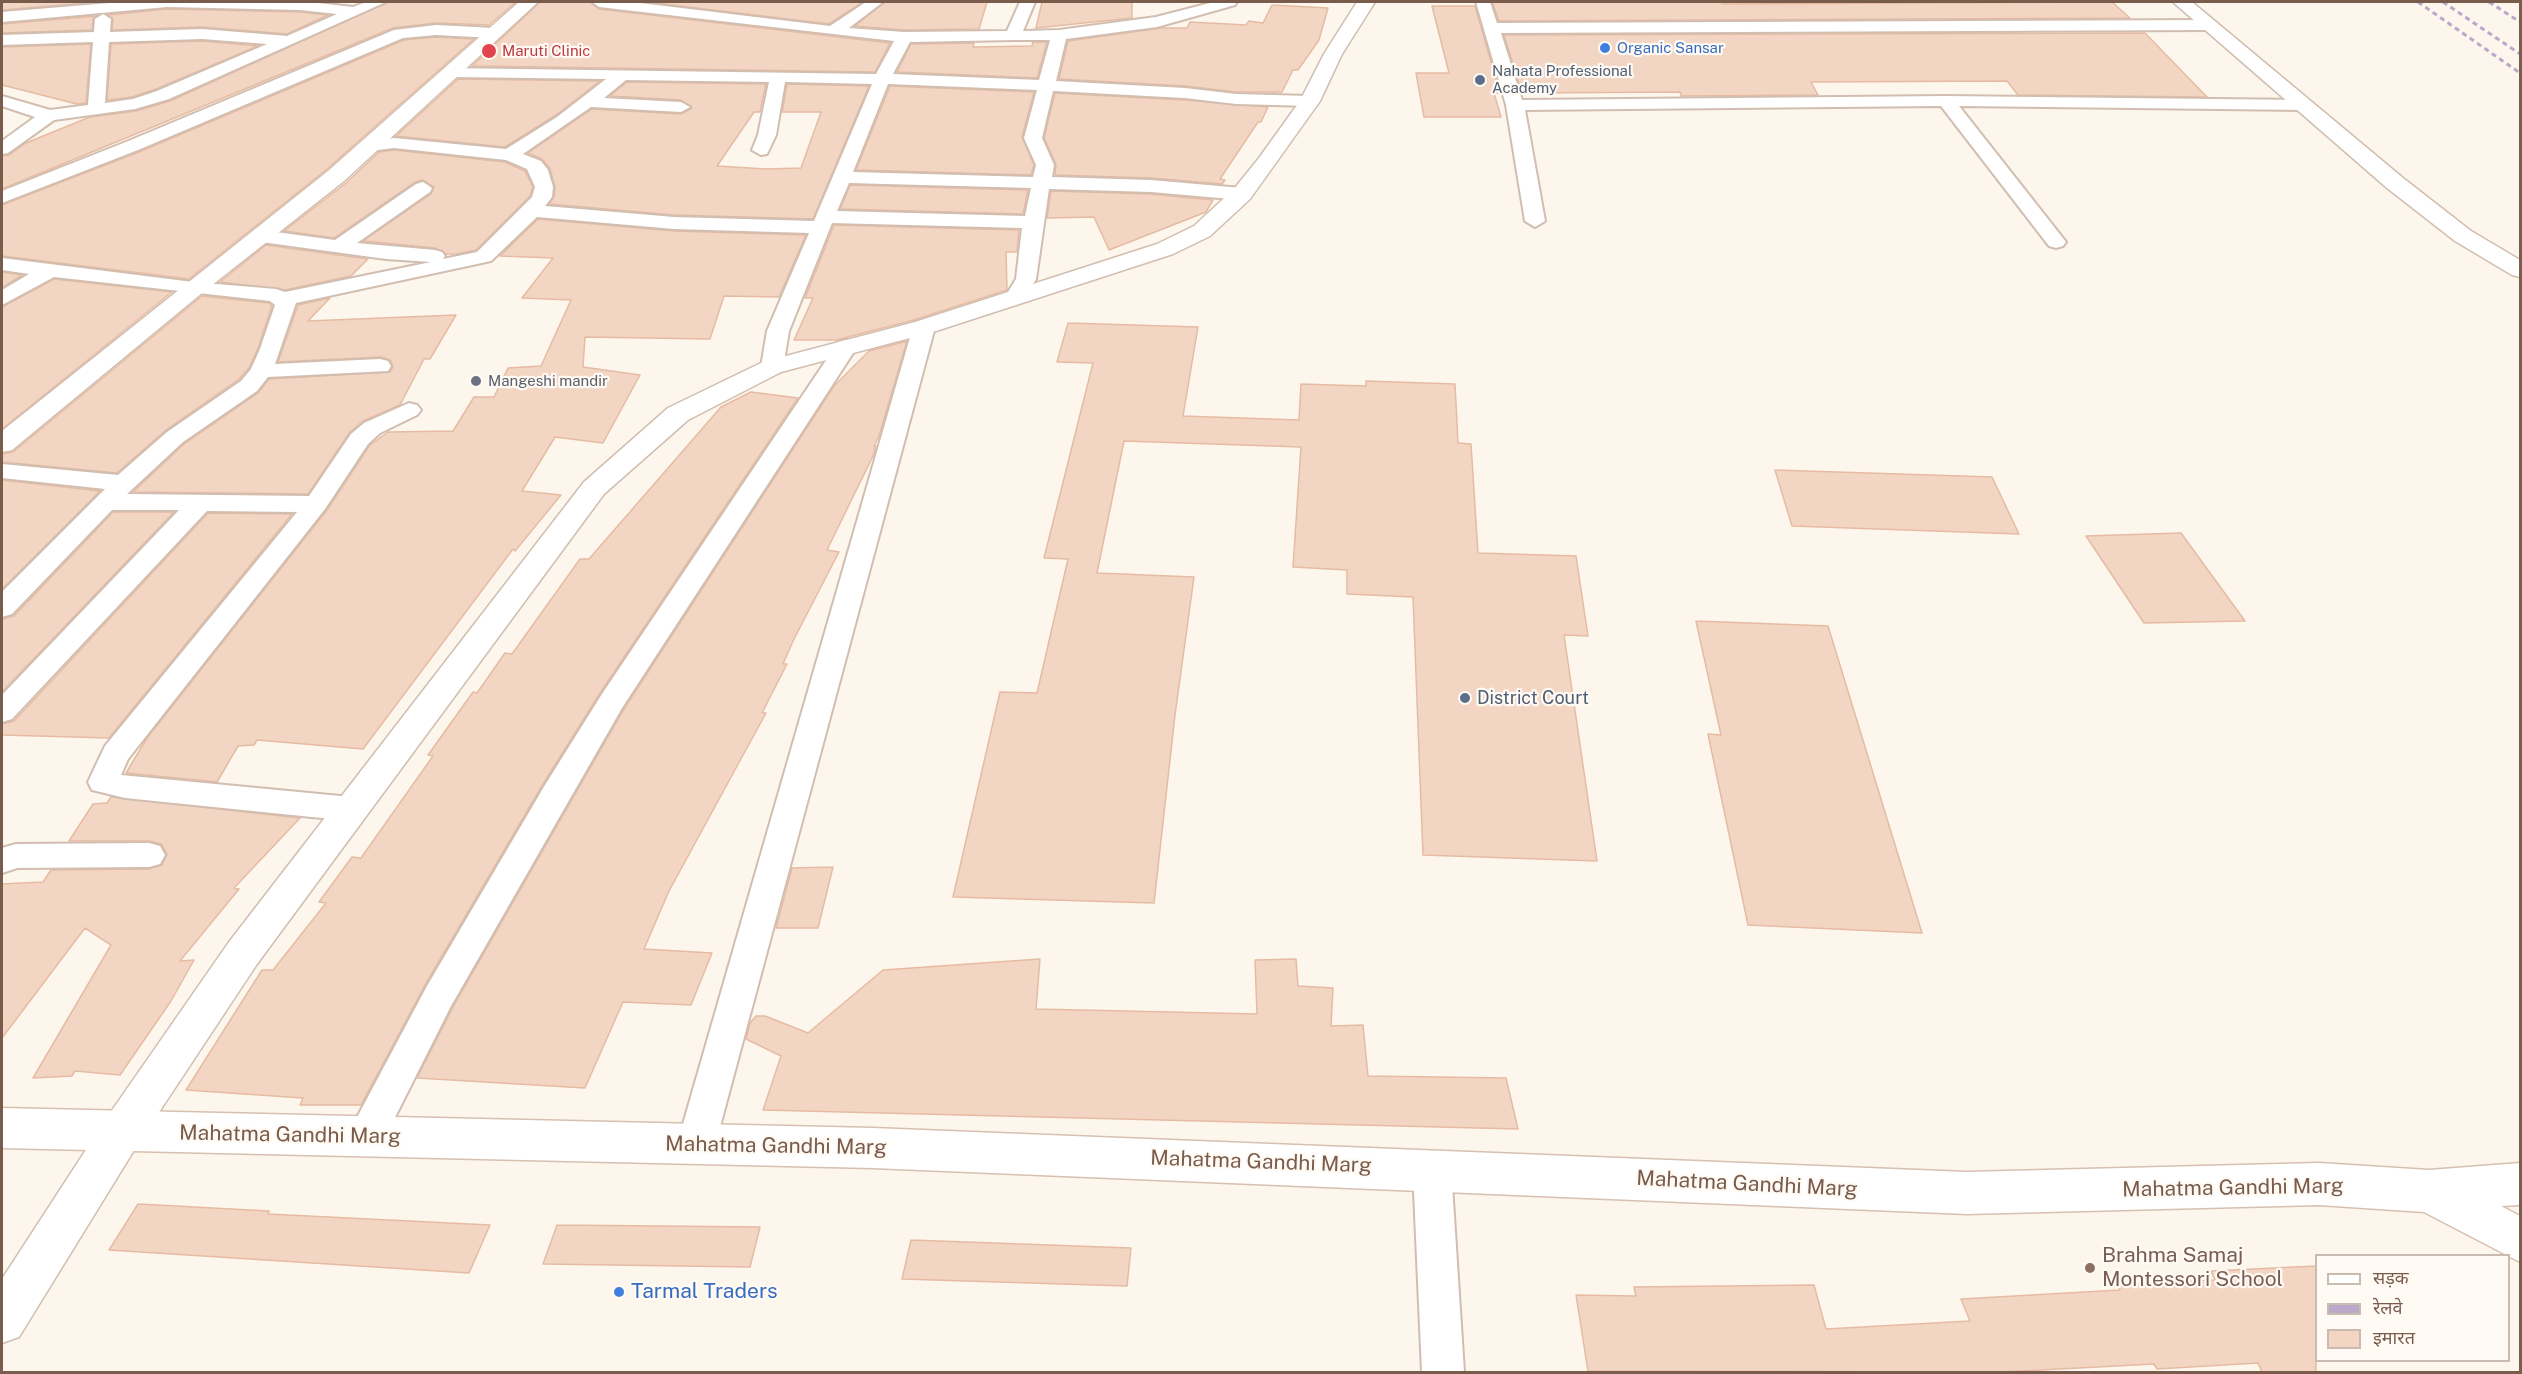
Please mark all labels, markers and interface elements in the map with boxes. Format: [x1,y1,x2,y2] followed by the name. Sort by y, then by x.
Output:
[1617,39,1724,57] place label: Organic Sansar
[1598,41,1612,55] marker: Organic Sansar
[480,42,498,60] marker: Maruti Clinic
[502,42,590,60] place label: Maruti Clinic
[1492,62,1632,97] place label: Nahata Professional Academy
[1473,73,1487,87] marker: Nahata Professional Academy
[488,372,608,390] place label: Mangeshi mandir
[469,374,483,388] marker: Mangeshi mandir
[1477,687,1589,709] place label: District Court
[1458,691,1472,705] marker: District Court
[179,1120,401,1150] street label: Mahatma Gandhi Marg
[665,1131,887,1161] street label: Mahatma Gandhi Marg
[1150,1146,1372,1178] street label: Mahatma Gandhi Marg
[1636,1166,1858,1202] street label: Mahatma Gandhi Marg
[2122,1173,2344,1203] street label: Mahatma Gandhi Marg
[2102,1243,2283,1293] place label: Brahma Samaj Montessori School
[2315,1254,2510,1362] legend
[2083,1261,2097,1275] marker: Brahma Samaj Montessori School
[2373,1267,2409,1288] text: सड़क
[631,1279,778,1305] place label: Tarmal Traders
[612,1285,626,1299] marker: Tarmal Traders
[2373,1297,2403,1318] text: रेलवे
[2373,1327,2415,1348] text: इमारत

